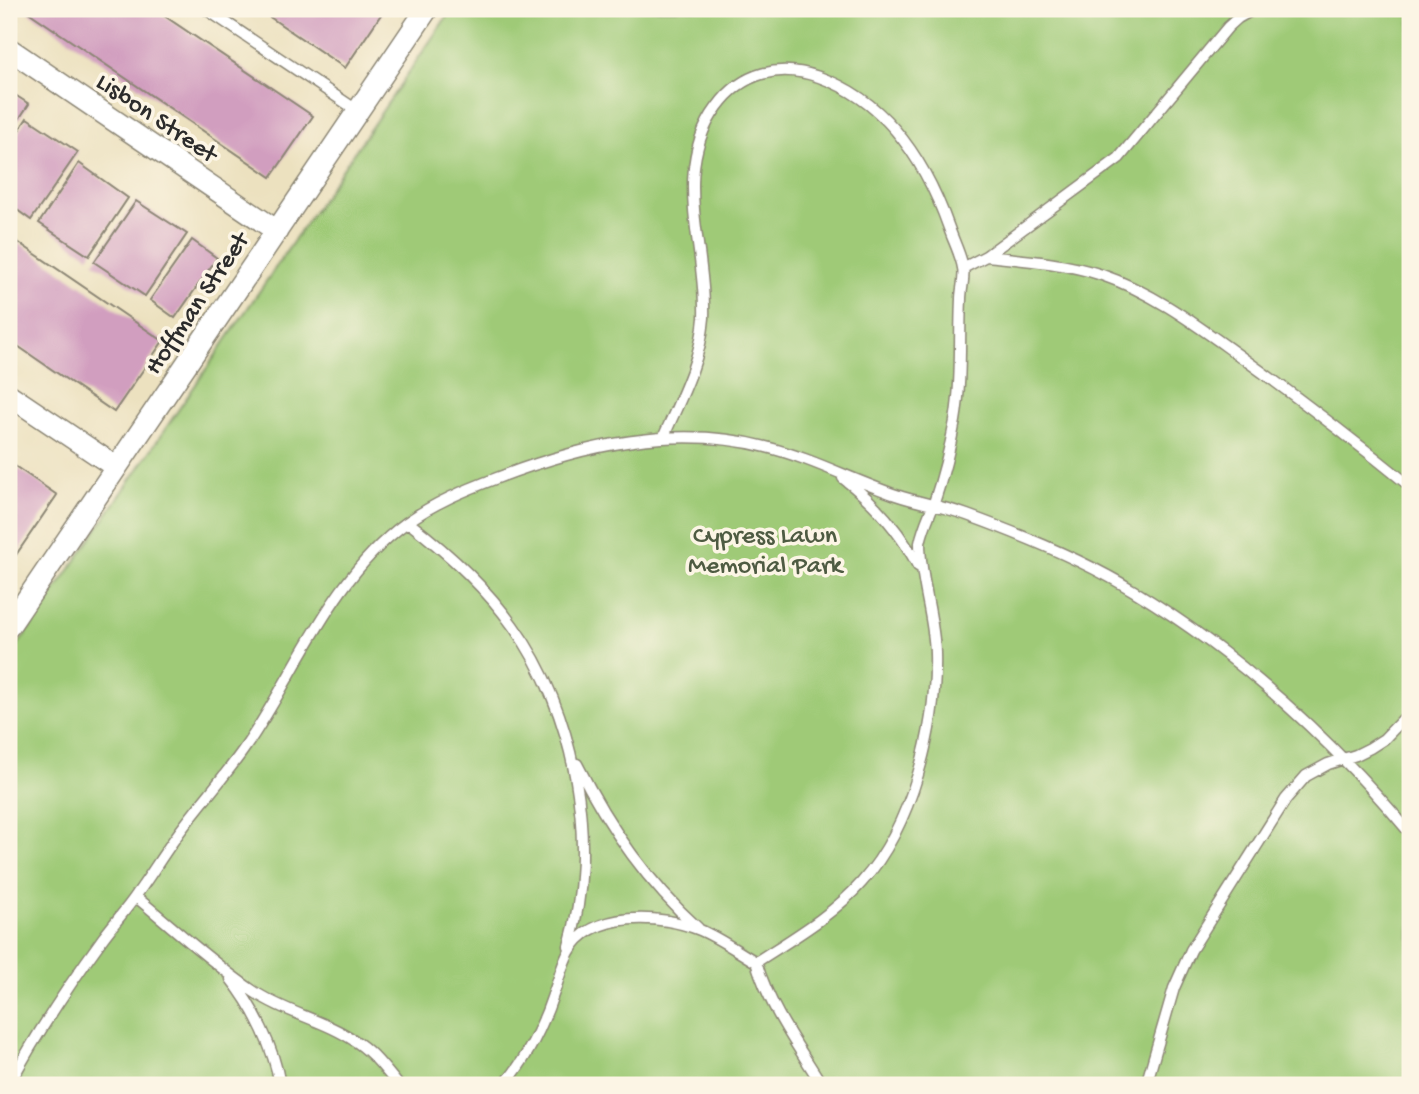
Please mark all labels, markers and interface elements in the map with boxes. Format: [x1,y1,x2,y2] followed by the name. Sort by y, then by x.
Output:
[89,68,224,173] street label: Lisbon Street
[140,225,259,382] street label: Hoffman Street
[688,522,844,583] park label: Cypress Lawn Memorial Park

